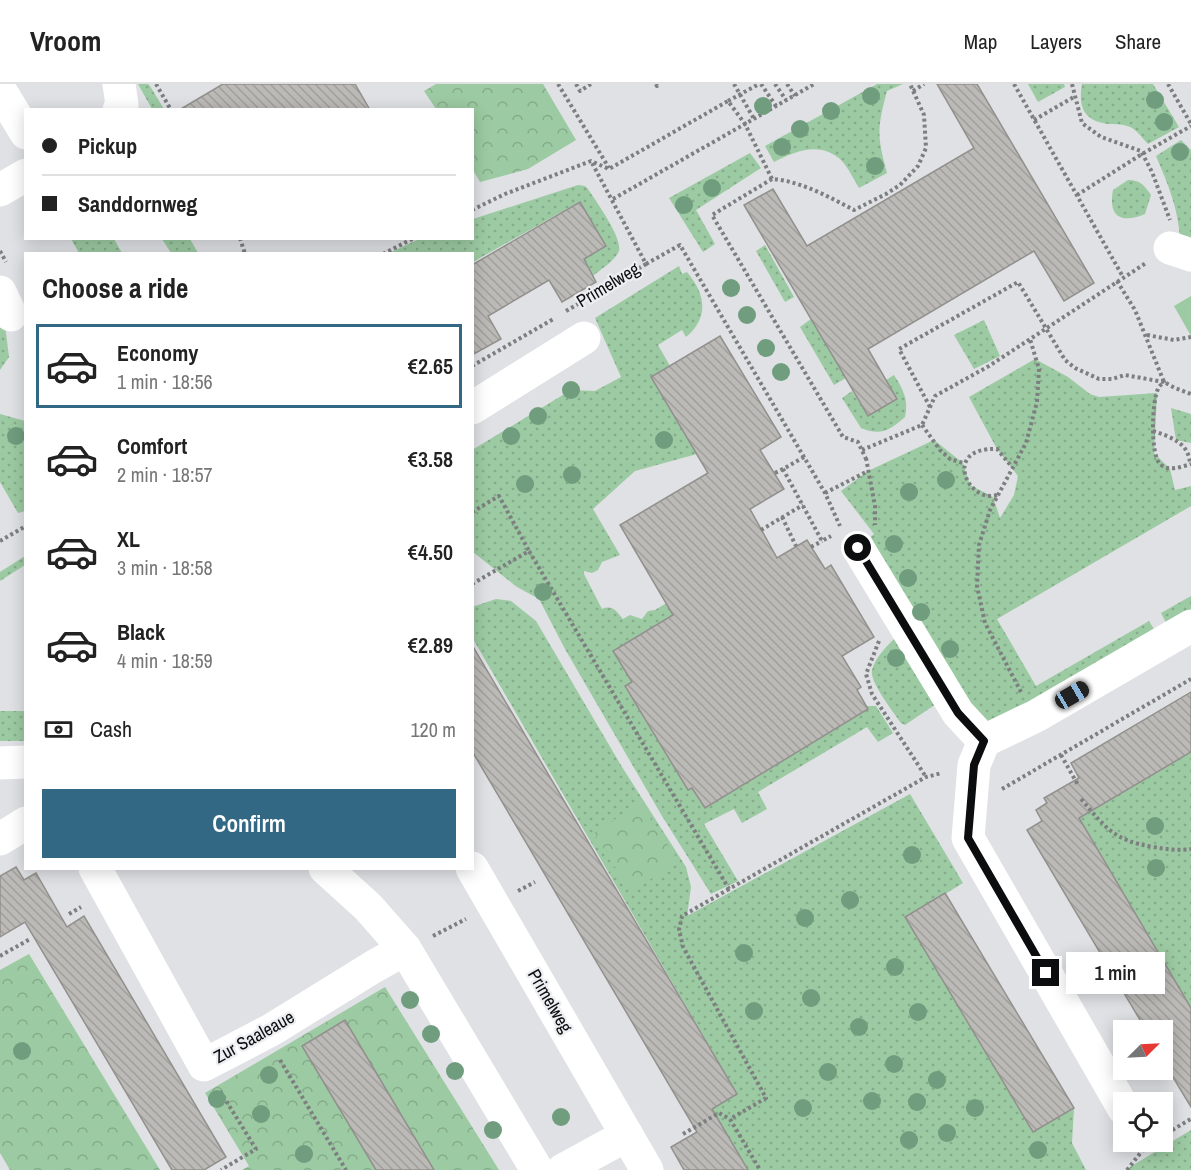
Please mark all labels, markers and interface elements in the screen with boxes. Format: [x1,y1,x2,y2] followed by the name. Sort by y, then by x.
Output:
[30,22,101,60] text: Vroom
[964,27,997,56] text: Map
[1030,27,1082,56] text: Layers
[1115,27,1161,56] text: Share
[78,131,137,161] text: Pickup
[78,189,197,219] text: Sanddornweg
[571,255,645,313] street label: Primelweg
[42,270,188,306] text: Choose a ride
[117,338,198,368] text: Economy
[45,339,99,393] icon: car
[408,351,453,381] text: €2.65
[117,368,213,395] text: 1 min · 18:56
[117,431,187,461] text: Comfort
[45,432,99,486] icon: car
[408,444,453,474] text: €3.58
[117,461,213,488] text: 2 min · 18:57
[117,524,140,554] text: XL
[45,525,99,579] icon: car
[844,534,871,561] route start
[408,537,453,567] text: €4.50
[117,554,213,581] text: 3 min · 18:58
[117,617,165,647] text: Black
[45,618,99,672] icon: car
[408,630,453,660] text: €2.89
[117,647,213,674] text: 4 min · 18:59
[1052,678,1092,712] car
[42,713,75,746] icon: cash
[90,714,132,744] text: Cash
[410,716,456,743] text: 120 m
[42,789,456,858] button: Confirm
[1067,952,1166,994] callout: 1 min
[1032,959,1059,986] route end
[1094,959,1137,986] text: 1 min
[522,964,579,1038] street label: Primelweg
[209,1004,299,1069] street label: Zur Saaleaue
[1113,1020,1173,1080] north arrow
[1113,1020,1173,1152] map controls
[1113,1092,1173,1152] button: locate

